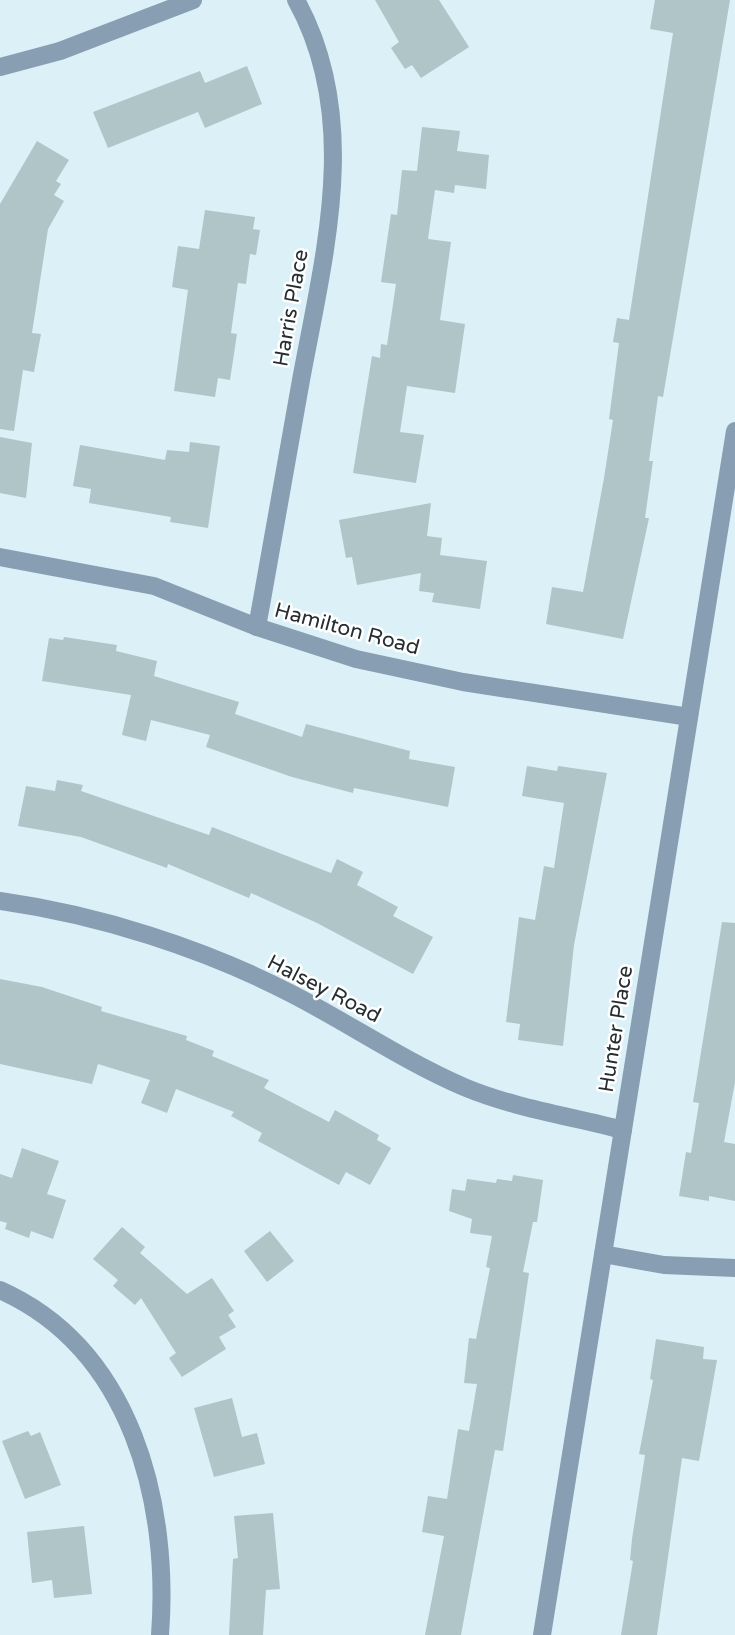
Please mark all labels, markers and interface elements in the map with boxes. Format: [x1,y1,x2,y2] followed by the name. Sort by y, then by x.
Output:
[268,247,314,369] street label: Harris Place
[272,598,422,660] street label: Hamilton Road
[263,950,385,1028] street label: Halsey Road
[594,964,638,1094] street label: Hunter Place

